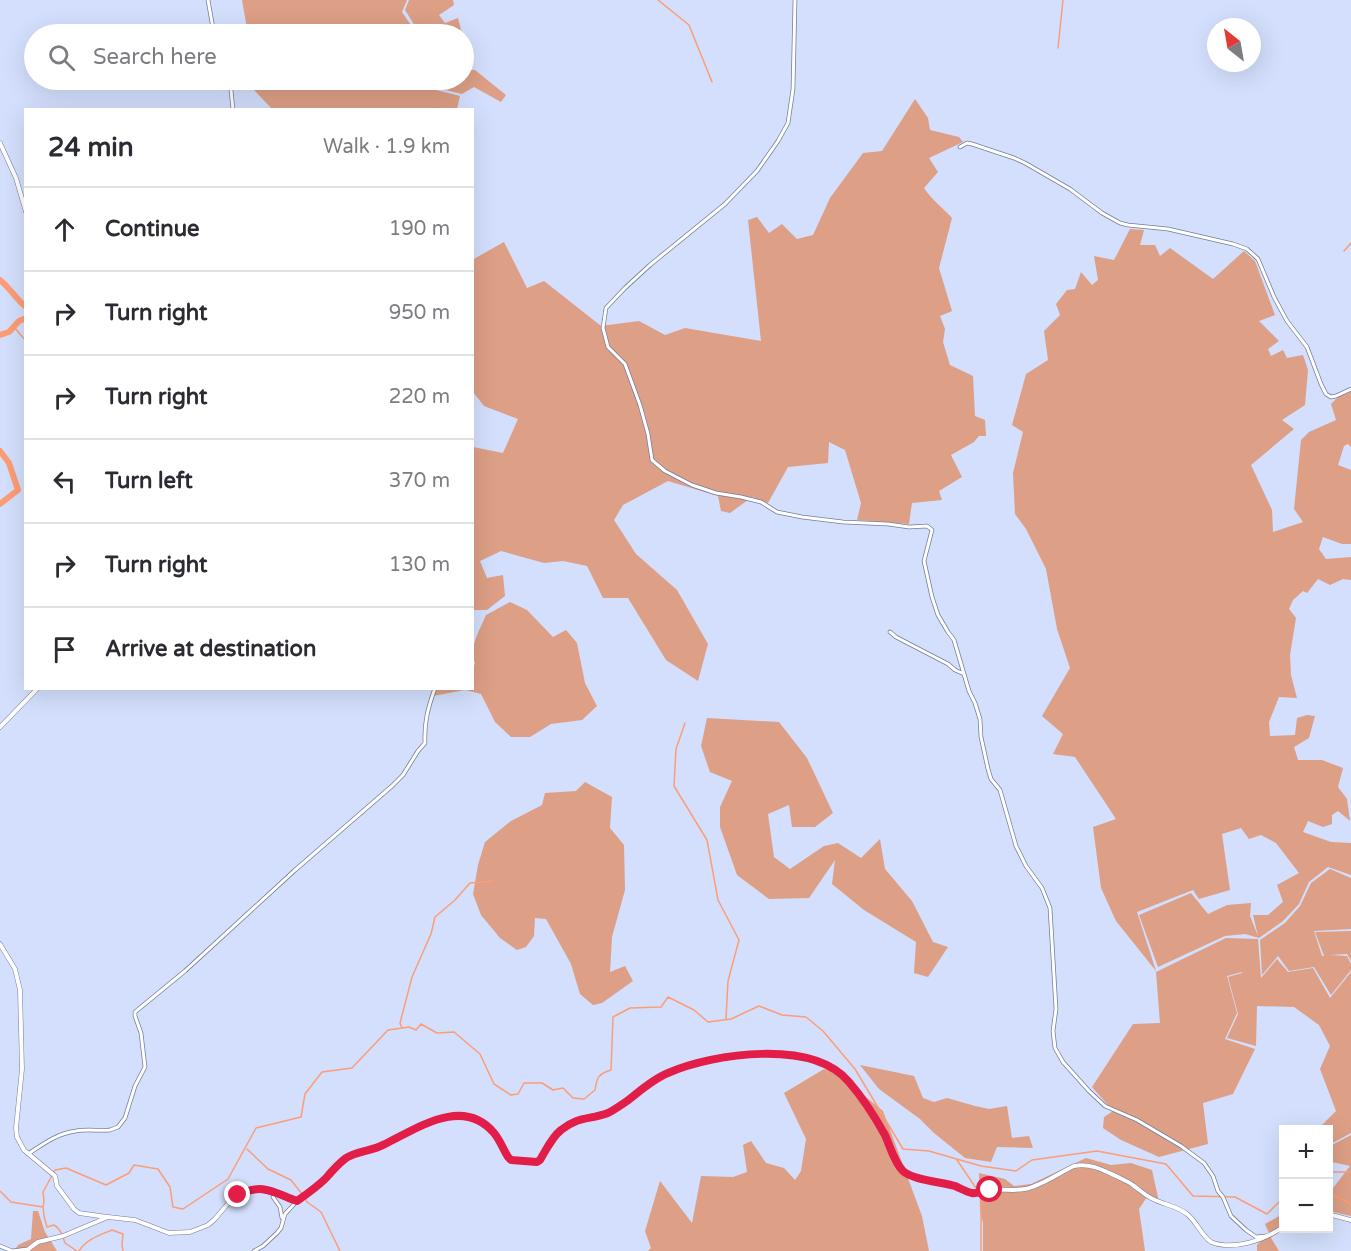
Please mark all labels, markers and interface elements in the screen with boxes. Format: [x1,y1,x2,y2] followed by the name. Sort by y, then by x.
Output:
[1207,18,1261,72] north arrow
[24,24,474,90] search box
[45,41,78,74] icon: search
[93,44,217,70] text: Search here
[48,132,134,163] text: 24 min
[323,135,450,159] text: Walk · 1.9 km
[48,213,81,246] icon: ahead
[105,216,200,242] text: Continue
[389,217,450,241] text: 190 m
[48,297,81,330] icon: right
[105,300,207,326] text: Turn right
[389,301,450,325] text: 950 m
[48,381,81,414] icon: right
[105,384,207,410] text: Turn right
[389,385,450,409] text: 220 m
[48,465,81,498] icon: left
[105,468,193,494] text: Turn left
[389,469,450,493] text: 370 m
[48,549,81,582] icon: right
[105,552,207,578] text: Turn right
[389,553,450,577] text: 130 m
[48,633,81,666] icon: arrive
[105,636,316,662] text: Arrive at destination
[1279,1125,1333,1233] map controls
[1279,1125,1333,1179] button: +
[976,1176,1002,1202] route start
[1279,1179,1333,1233] button: −
[224,1181,250,1207] route end

